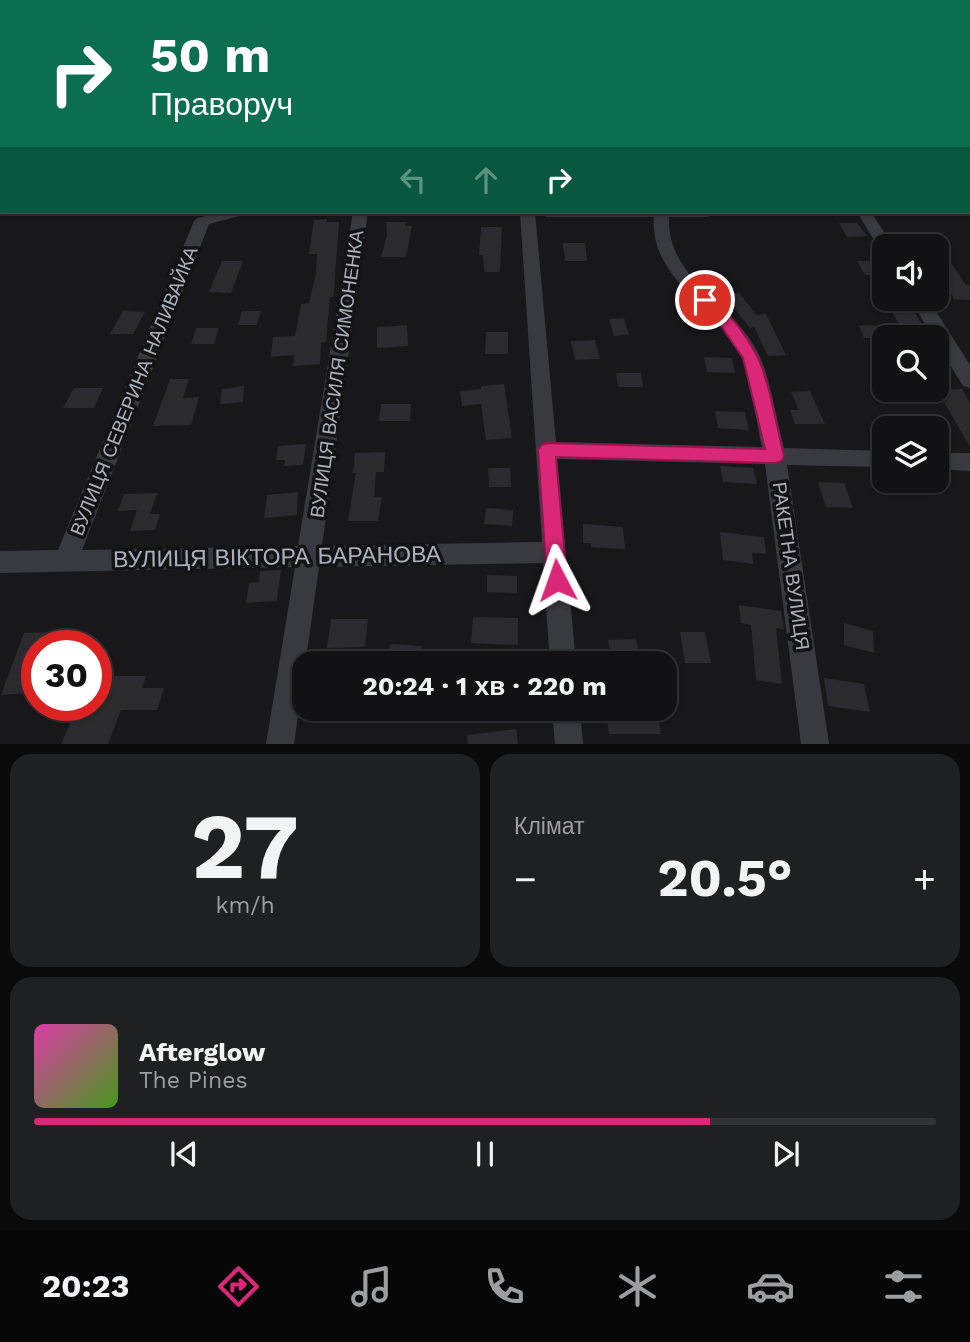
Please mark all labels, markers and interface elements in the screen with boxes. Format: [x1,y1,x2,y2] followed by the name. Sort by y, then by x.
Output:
[150,26,270,84] text: 50 m
[35,28,126,119] icon: right
[150,85,293,123] text: Праворуч
[394,161,432,199] icon: left
[467,161,505,199] icon: ahead
[540,161,578,199] icon: right
[305,228,369,519] street label: ВУЛИЦЯ ВАСИЛЯ СИМОНЕНКА
[872,234,949,493] map controls
[872,234,949,311] button: sound
[65,243,203,539] street label: ВУЛИЦЯ СЕВЕРИНА НАЛИВАЙКА
[675,270,735,330] pin
[686,281,724,319] icon: arrive
[872,325,949,402] button: search
[872,416,949,493] button: layers
[768,480,814,652] street label: РАКЕТНА ВУЛИЦЯ
[113,541,442,573] street label: ВУЛИЦЯ ВІКТОРА БАРАНОВА
[520,543,594,617] position arrow
[21,630,112,721] speed limit sign: 30
[362,671,607,701] text: 20:24 · 1 хв · 220 m
[191,793,299,900] text: 27
[514,813,585,840] text: Клімат
[657,848,793,909] text: 20.5°
[514,857,537,901] text: −
[913,857,936,901] text: +
[215,892,275,919] text: km/h
[139,1037,265,1067] text: Afterglow
[139,1067,248,1094] text: The Pines
[165,1135,203,1173] icon: previous
[466,1135,504,1173] icon: pause
[767,1135,805,1173] icon: next
[214,1262,263,1311] icon: directions
[347,1262,396,1311] icon: music
[480,1262,529,1311] icon: phone
[613,1262,662,1311] icon: climate
[746,1262,795,1311] icon: car
[879,1262,928,1311] icon: filters
[42,1267,129,1305] text: 20:23

